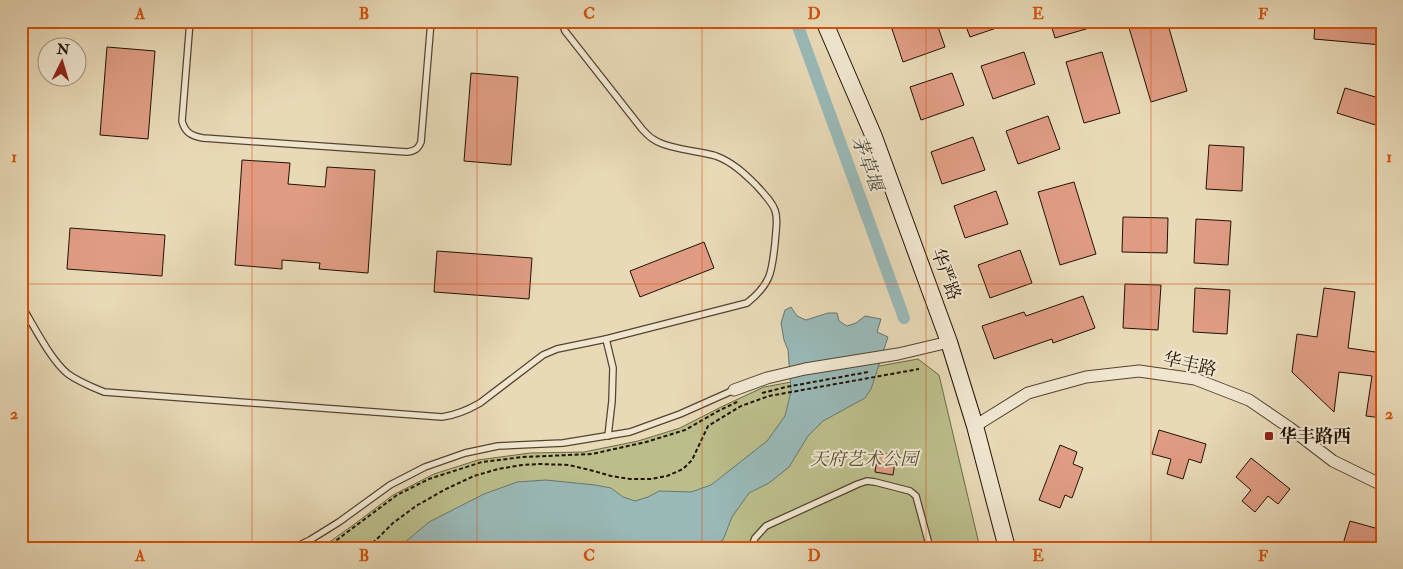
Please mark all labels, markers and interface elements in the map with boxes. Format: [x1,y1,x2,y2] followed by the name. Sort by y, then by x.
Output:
[134,4,146,24] text: A
[359,4,369,24] text: B
[583,4,595,24] text: C
[807,4,821,24] text: D
[1032,4,1044,24] text: E
[1258,4,1268,24] text: F
[38,38,88,88] north arrow
[55,40,71,59] text: N
[846,132,889,197] water label: 茅草堰
[11,147,17,167] text: 1
[1386,147,1392,167] text: 1
[925,245,966,303] street label: 华严路
[1161,347,1219,382] street label: 华丰路
[10,404,18,424] text: 2
[1385,404,1393,424] text: 2
[1279,425,1351,448] place label: 华丰路西
[1263,430,1275,442] marker: 华丰路西
[810,448,921,471] park label: 天府艺术公园
[134,546,146,566] text: A
[359,546,369,566] text: B
[583,546,595,566] text: C
[807,546,821,566] text: D
[1032,546,1044,566] text: E
[1258,546,1268,566] text: F

